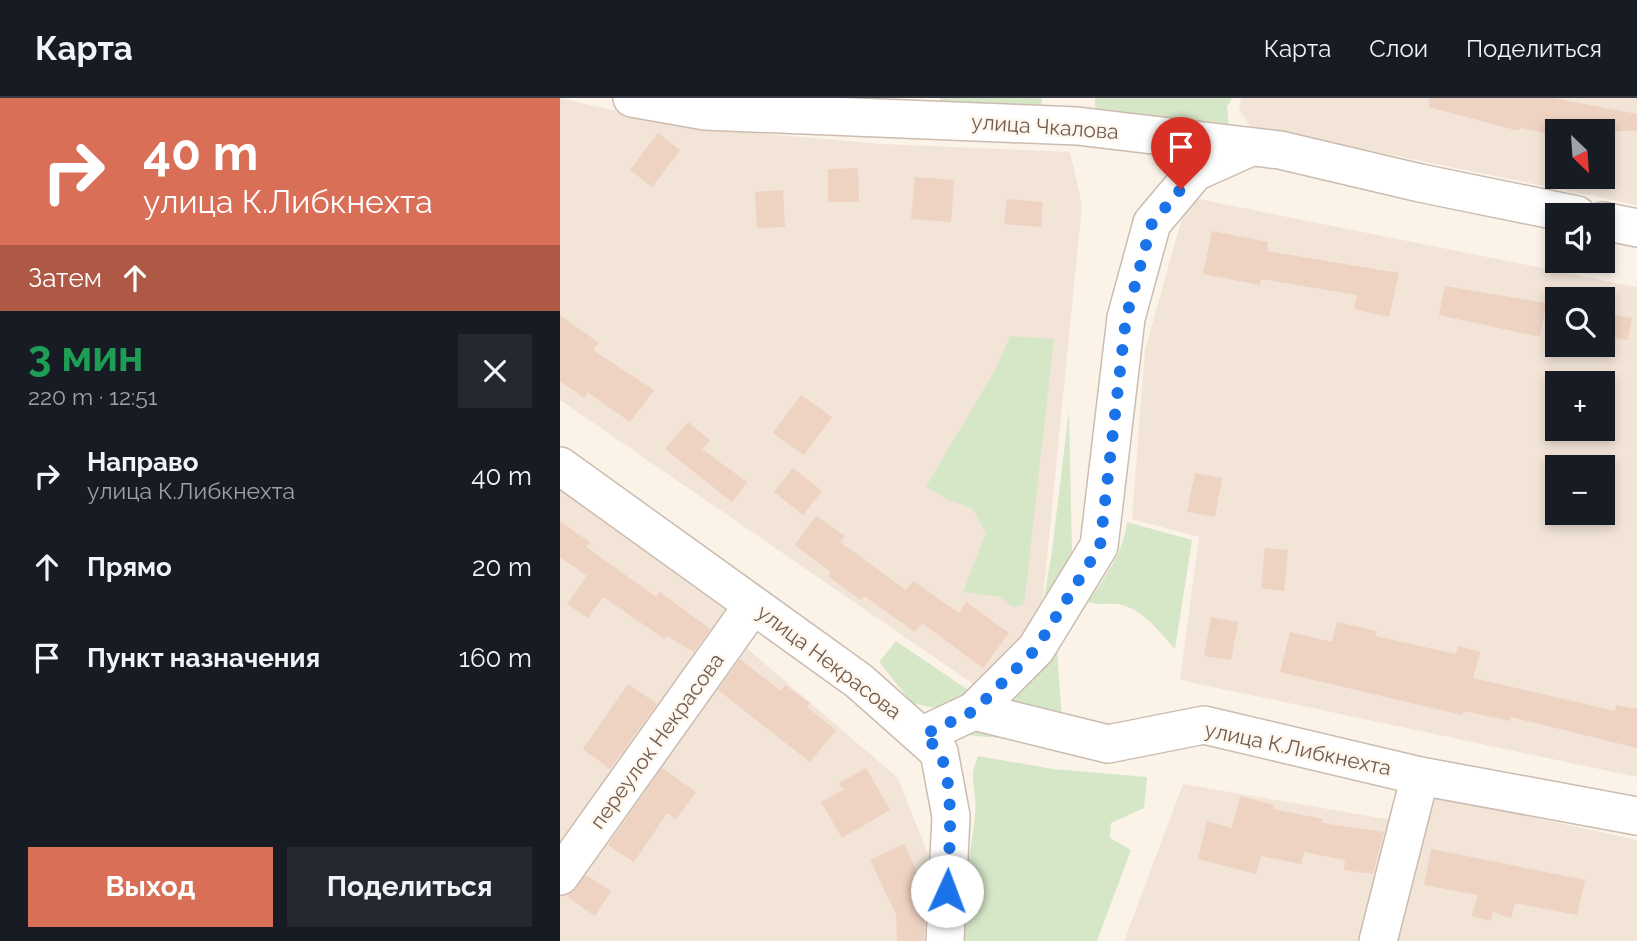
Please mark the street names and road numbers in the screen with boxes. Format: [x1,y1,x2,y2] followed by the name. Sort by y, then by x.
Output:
[970,109,1120,144] street label: улица Чкалова
[752,599,906,724] street label: улица Некрасова
[584,648,729,833] street label: переулок Некрасова
[1203,717,1394,780] street label: улица К.Либкнехта

